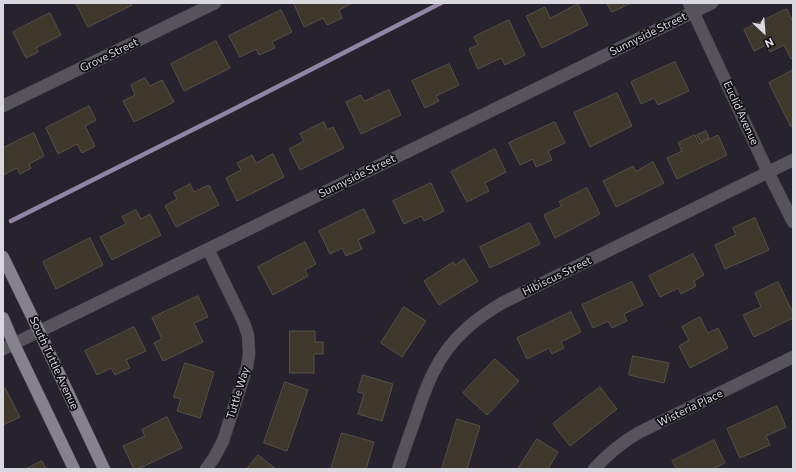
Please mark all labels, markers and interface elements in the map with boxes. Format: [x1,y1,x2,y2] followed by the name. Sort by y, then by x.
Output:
[607,10,689,58] street label: Sunnyside Street
[744,12,784,52] north arrow
[78,35,140,75] street label: Grove Street
[763,36,776,51] text: N
[720,79,762,147] street label: Euclid Avenue
[316,152,398,200] street label: Sunnyside Street
[520,254,594,298] street label: Hibiscus Street
[27,315,81,411] street label: South Tuttle Avenue
[224,365,252,421] street label: Tuttle Way
[655,386,725,430] street label: Wisteria Place

